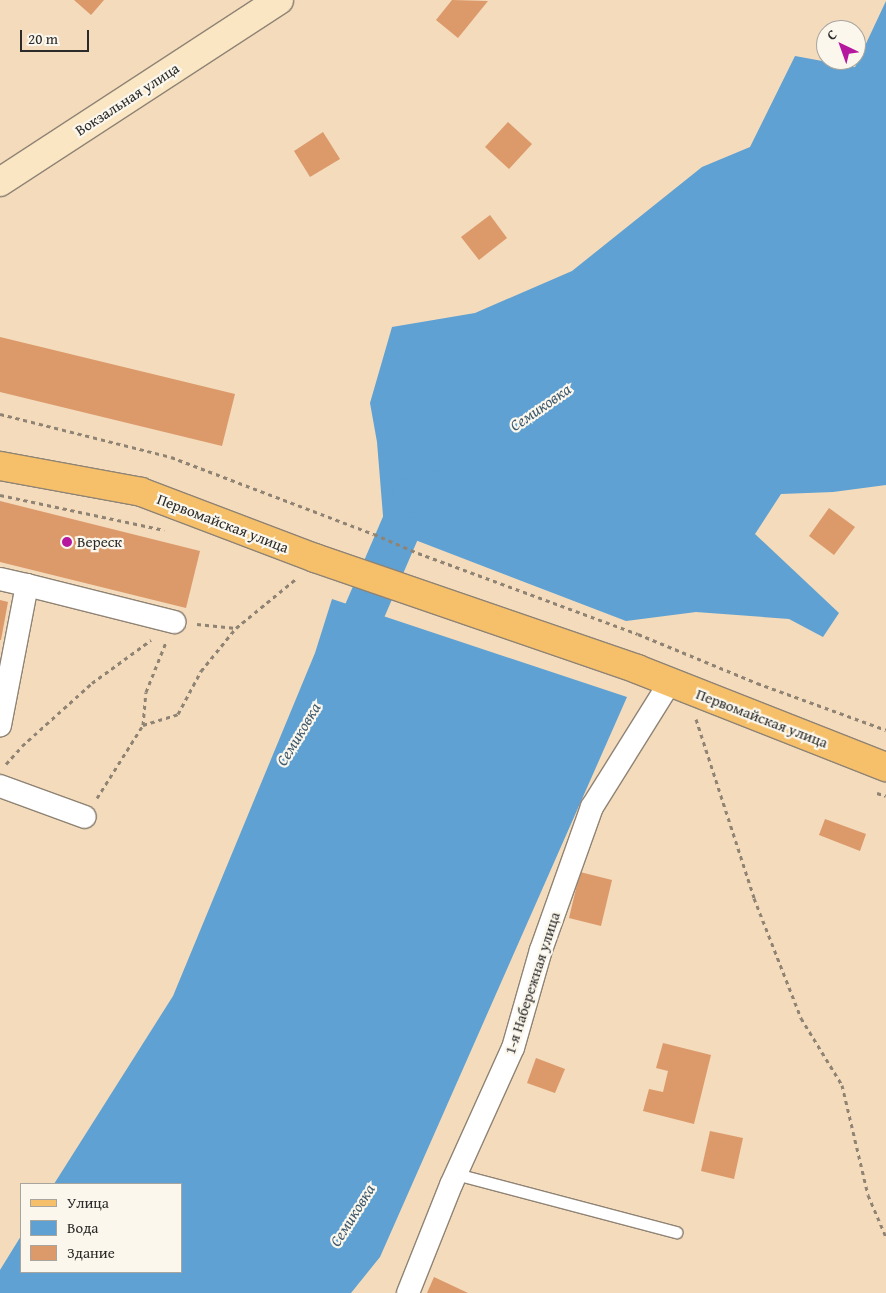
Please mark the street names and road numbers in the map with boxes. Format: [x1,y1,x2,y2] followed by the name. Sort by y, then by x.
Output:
[72,59,182,139] street label: Вокзальная улица
[155,490,291,556] street label: Первомайская улица
[694,685,830,751] street label: Первомайская улица
[501,910,563,1056] street label: 1-я Набережная улица

